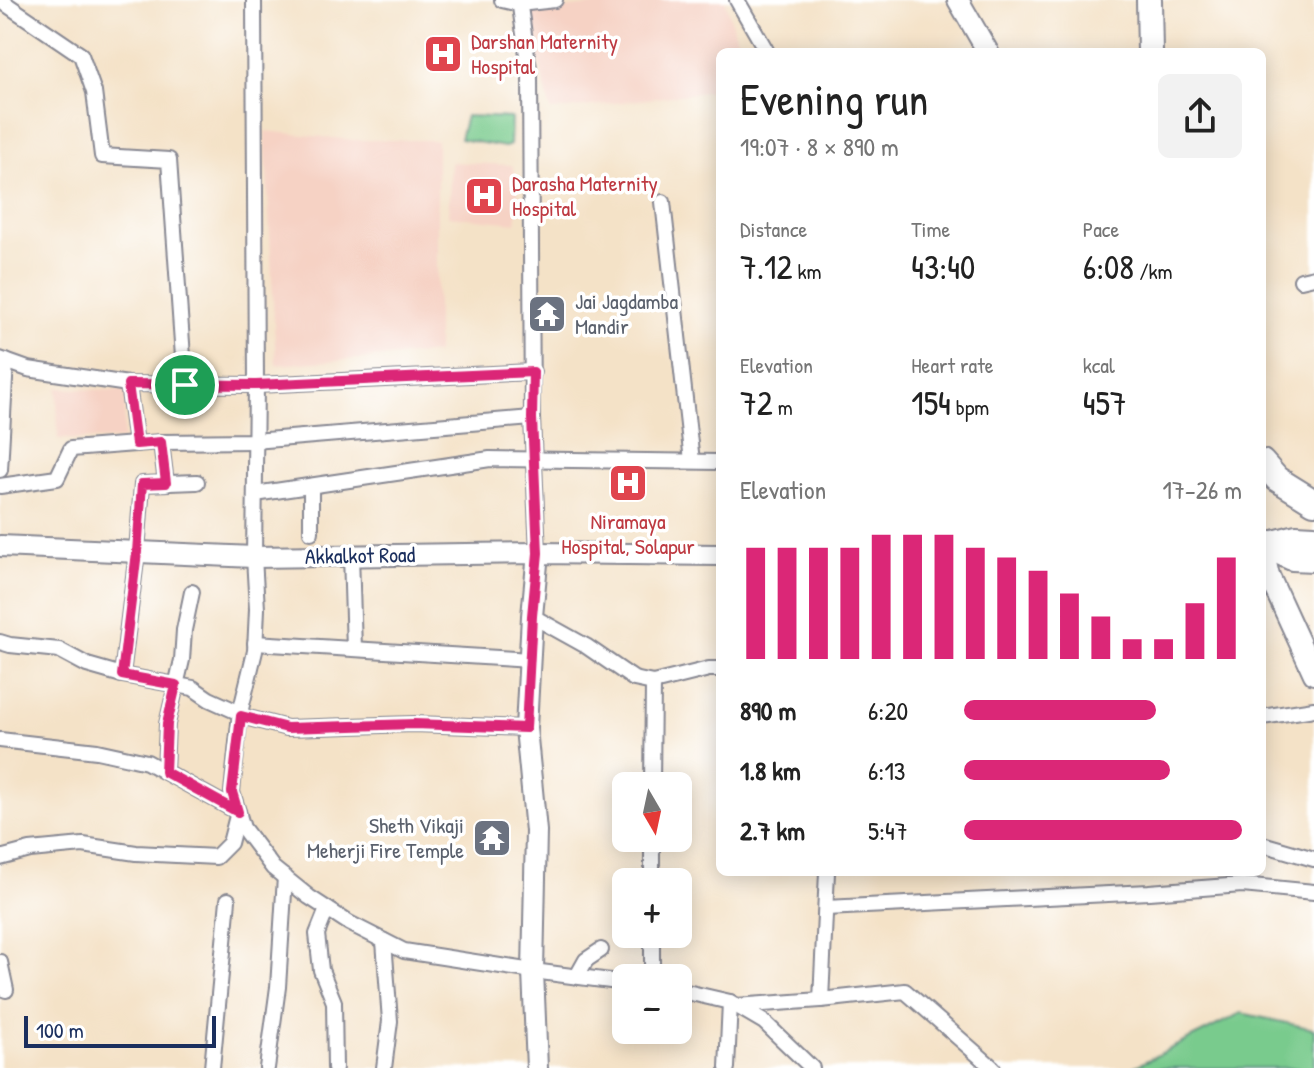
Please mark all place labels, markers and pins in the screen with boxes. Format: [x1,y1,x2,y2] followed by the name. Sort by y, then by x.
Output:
[471,26,618,81] place label: Darshan Maternity Hospital
[422,33,464,75] hospital icon: Darshan Maternity Hospital
[512,168,658,223] place label: Darasha Maternity Hospital
[463,175,505,217] hospital icon: Darasha Maternity Hospital
[575,286,679,341] place label: Jai Jagdamba Mandir
[526,293,568,335] temple icon: Jai Jagdamba Mandir
[151,351,219,419] pin
[607,462,649,504] hospital icon: Niramaya Hospital, Solapur
[561,506,695,561] place label: Niramaya Hospital, Solapur
[307,810,464,865] place label: Sheth Vikaji Meherji Fire Temple
[471,817,513,859] temple icon: Sheth Vikaji Meherji Fire Temple

